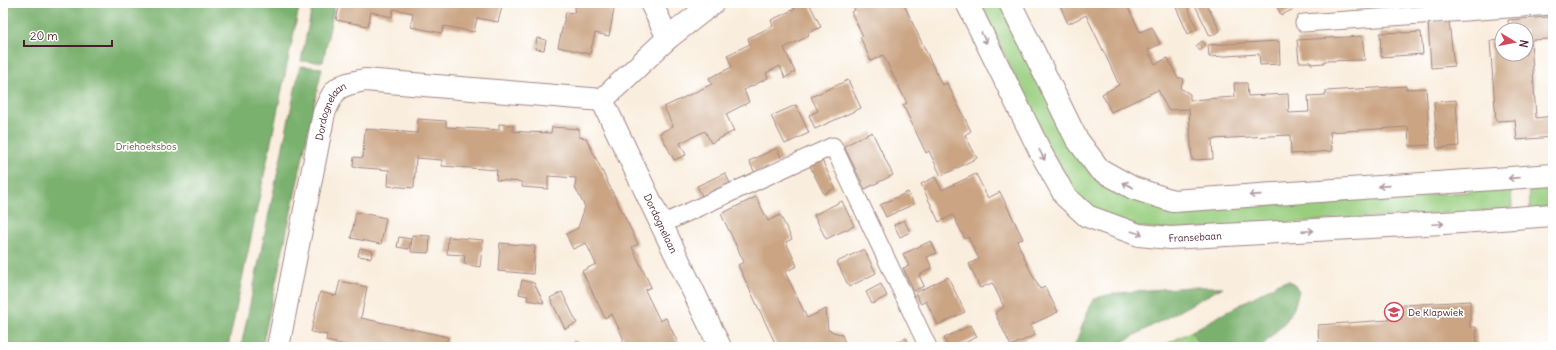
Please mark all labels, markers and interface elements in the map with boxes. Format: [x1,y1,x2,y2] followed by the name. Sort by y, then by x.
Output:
[24,22,112,48] scale bar
[1494,22,1534,62] north arrow
[30,28,58,43] text: 20 m
[981,32,988,44] one-way arrow
[1516,39,1531,49] text: N
[312,79,348,141] street label: Dordognelaan
[116,140,177,153] park label: Driehoeksbos
[1038,148,1046,160] one-way arrow
[1508,174,1521,181] one-way arrow
[1122,181,1134,189] one-way arrow
[1378,183,1391,190] one-way arrow
[641,192,681,255] street label: Dordognelaan
[1249,192,1262,199] one-way arrow
[1431,220,1444,227] one-way arrow
[1301,227,1314,235] one-way arrow
[1168,229,1222,245] street label: Fransebaan
[1130,230,1143,237] one-way arrow
[1383,301,1405,323] school or university icon: De Klapwiek
[1408,306,1463,319] place label: De Klapwiek

